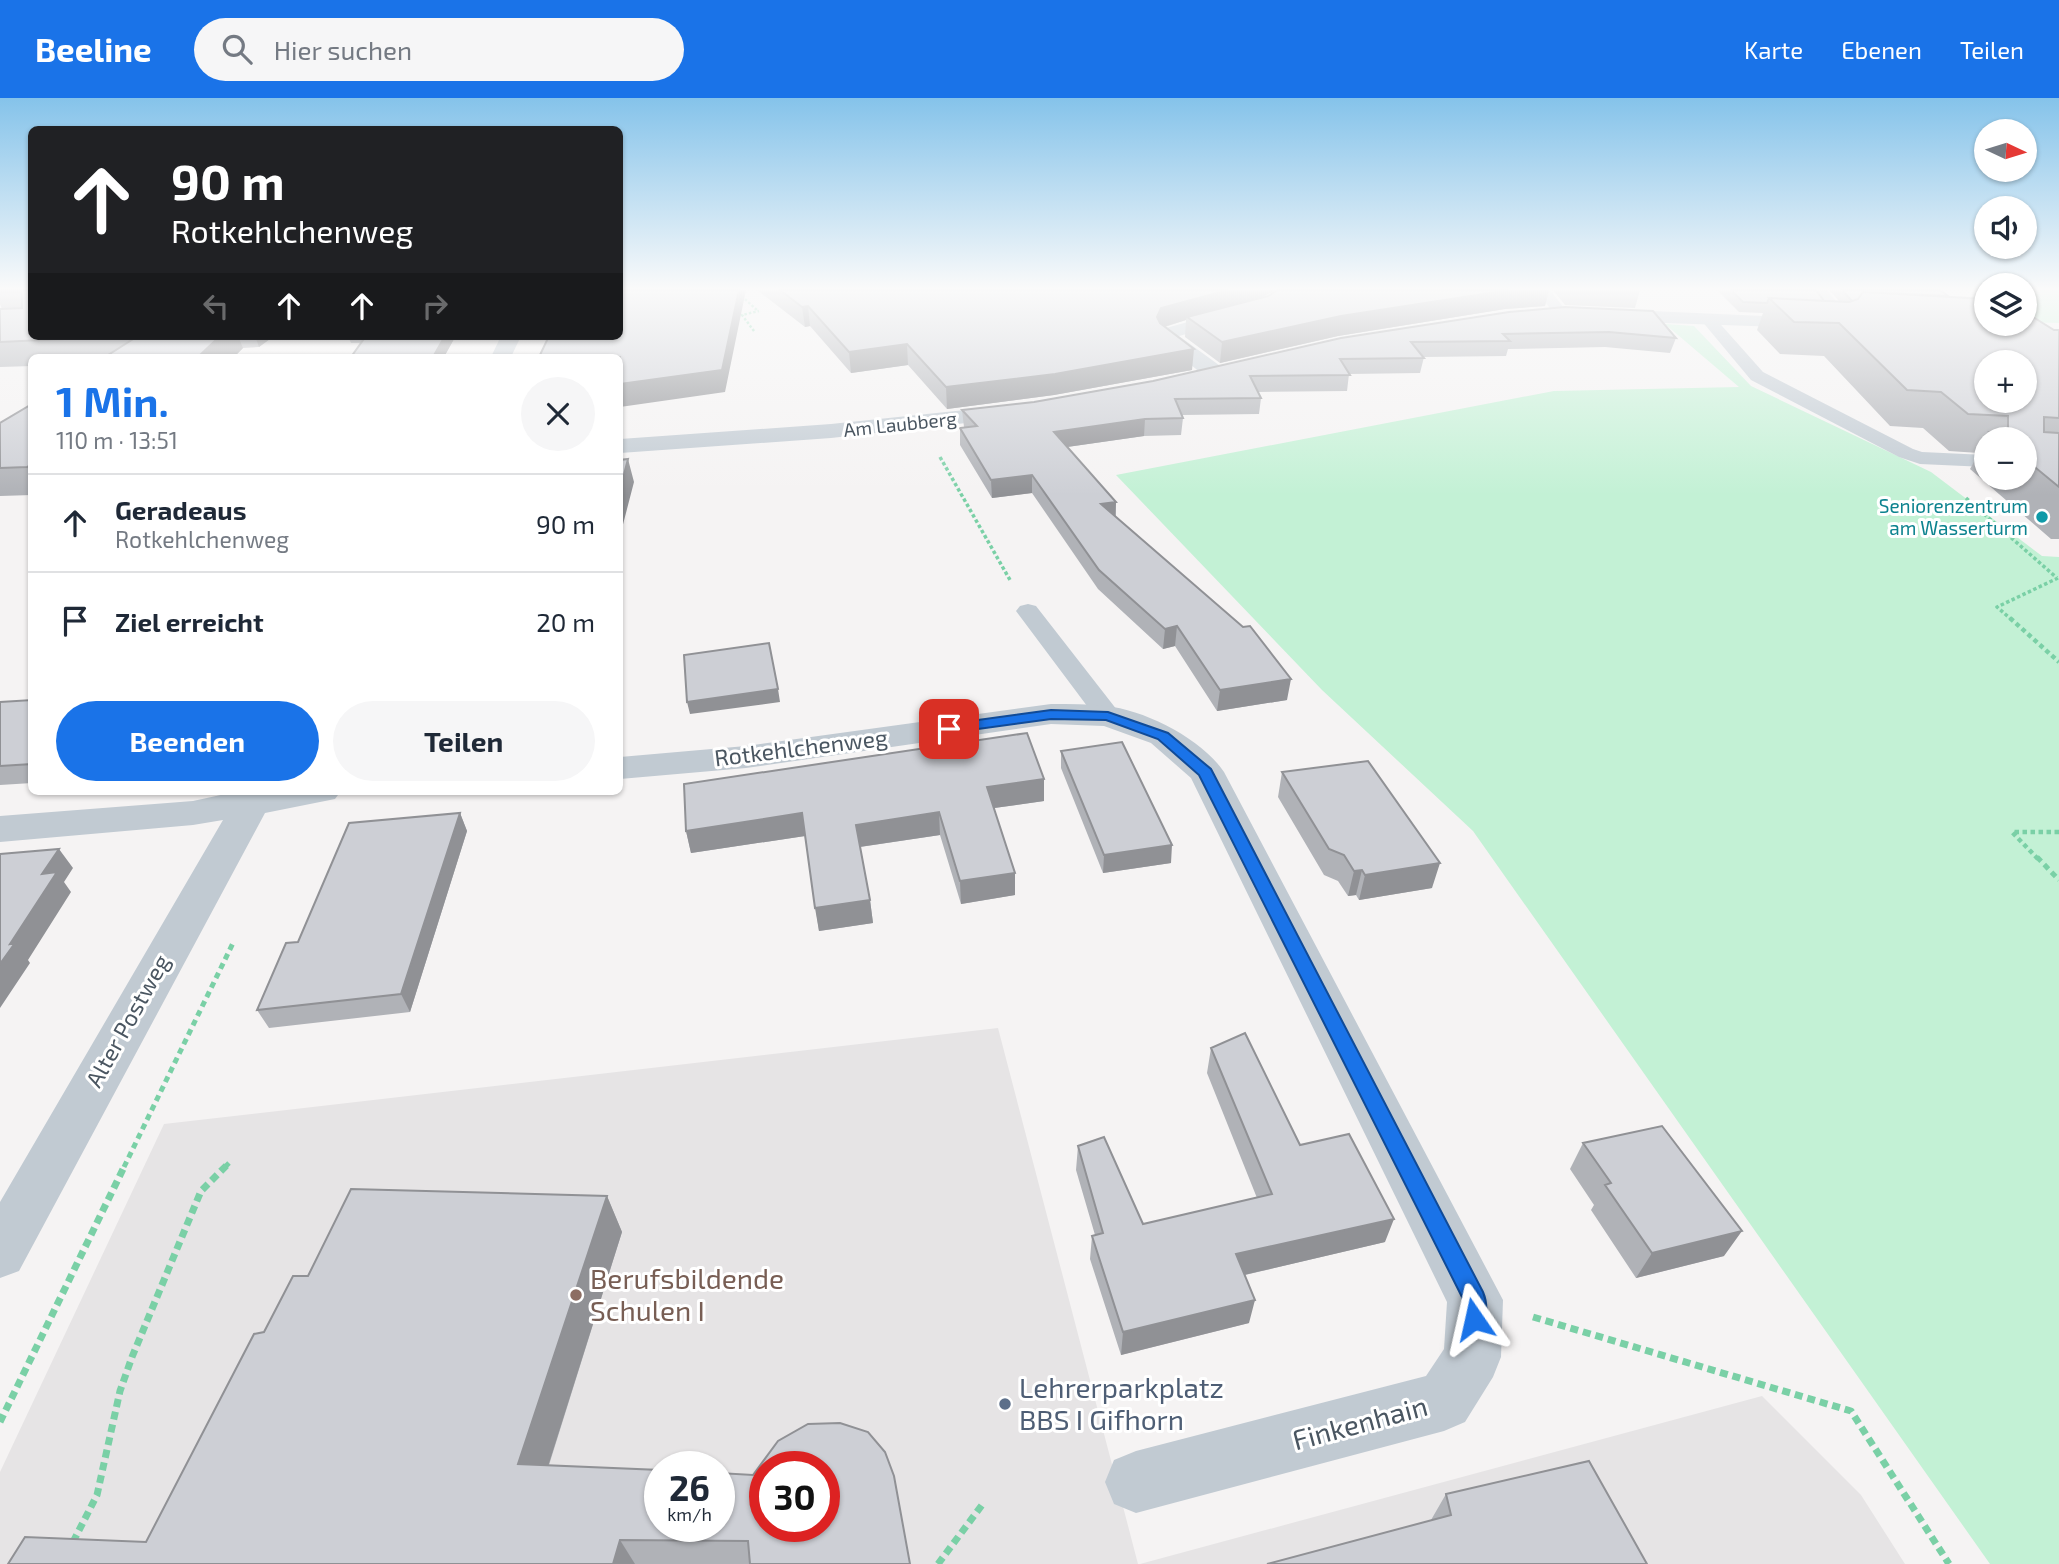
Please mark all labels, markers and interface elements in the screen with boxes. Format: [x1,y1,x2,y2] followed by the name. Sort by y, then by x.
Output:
[194,18,684,81] search box
[35,29,152,69] text: Beeline
[218,30,256,68] icon: search
[274,34,412,65] text: Hier suchen
[1744,35,1803,64] text: Karte
[1841,35,1922,64] text: Ebenen
[1960,35,2024,64] text: Teilen
[1974,119,2037,182] north arrow
[1974,119,2037,490] map controls
[171,151,285,210] text: 90 m
[56,154,147,245] icon: ahead
[1974,196,2037,259] button: sound
[171,211,413,249] text: Rotkehlchenweg
[1974,273,2037,336] button: layers
[197,287,235,325] icon: left
[270,287,308,325] icon: ahead
[343,287,381,325] icon: ahead
[416,287,454,325] icon: right
[1974,350,2037,413] button: +
[56,375,169,425] text: 1 Min.
[521,377,595,451] button: close
[842,406,958,441] street label: Am Laubberg
[56,426,178,454] text: 110 m · 13:51
[1974,427,2037,490] button: −
[115,494,247,525] text: Geradeaus
[1879,494,2028,539] place label: Seniorenzentrum am Wasserturm
[56,504,94,542] icon: ahead
[536,508,595,539] text: 90 m
[2034,509,2050,525] marker: Seniorenzentrum am Wasserturm
[115,525,289,553] text: Rotkehlchenweg
[56,602,94,640] icon: arrive
[115,606,264,637] text: Ziel erreicht
[536,606,595,637] text: 20 m
[919,699,979,759] pin
[56,701,319,781] button: Beenden
[333,701,595,781] button: Teilen
[930,710,968,748] icon: arrive
[713,722,889,772] street label: Rotkehlchenweg
[79,949,175,1092] street label: Alter Postweg
[590,1261,784,1327] place label: Berufsbildende Schulen I
[1437,1282,1511,1356] position arrow
[568,1287,584,1303] marker: Berufsbildende Schulen I
[1019,1370,1224,1436] place label: Lehrerparkplatz BBS I Gifhorn
[1289,1388,1431,1456] street label: Finkenhain
[997,1396,1013,1412] marker: Lehrerparkplatz BBS I Gifhorn
[749,1451,840,1542] speed limit sign: 30
[669,1466,710,1508] text: 26
[667,1503,712,1525] text: km/h

